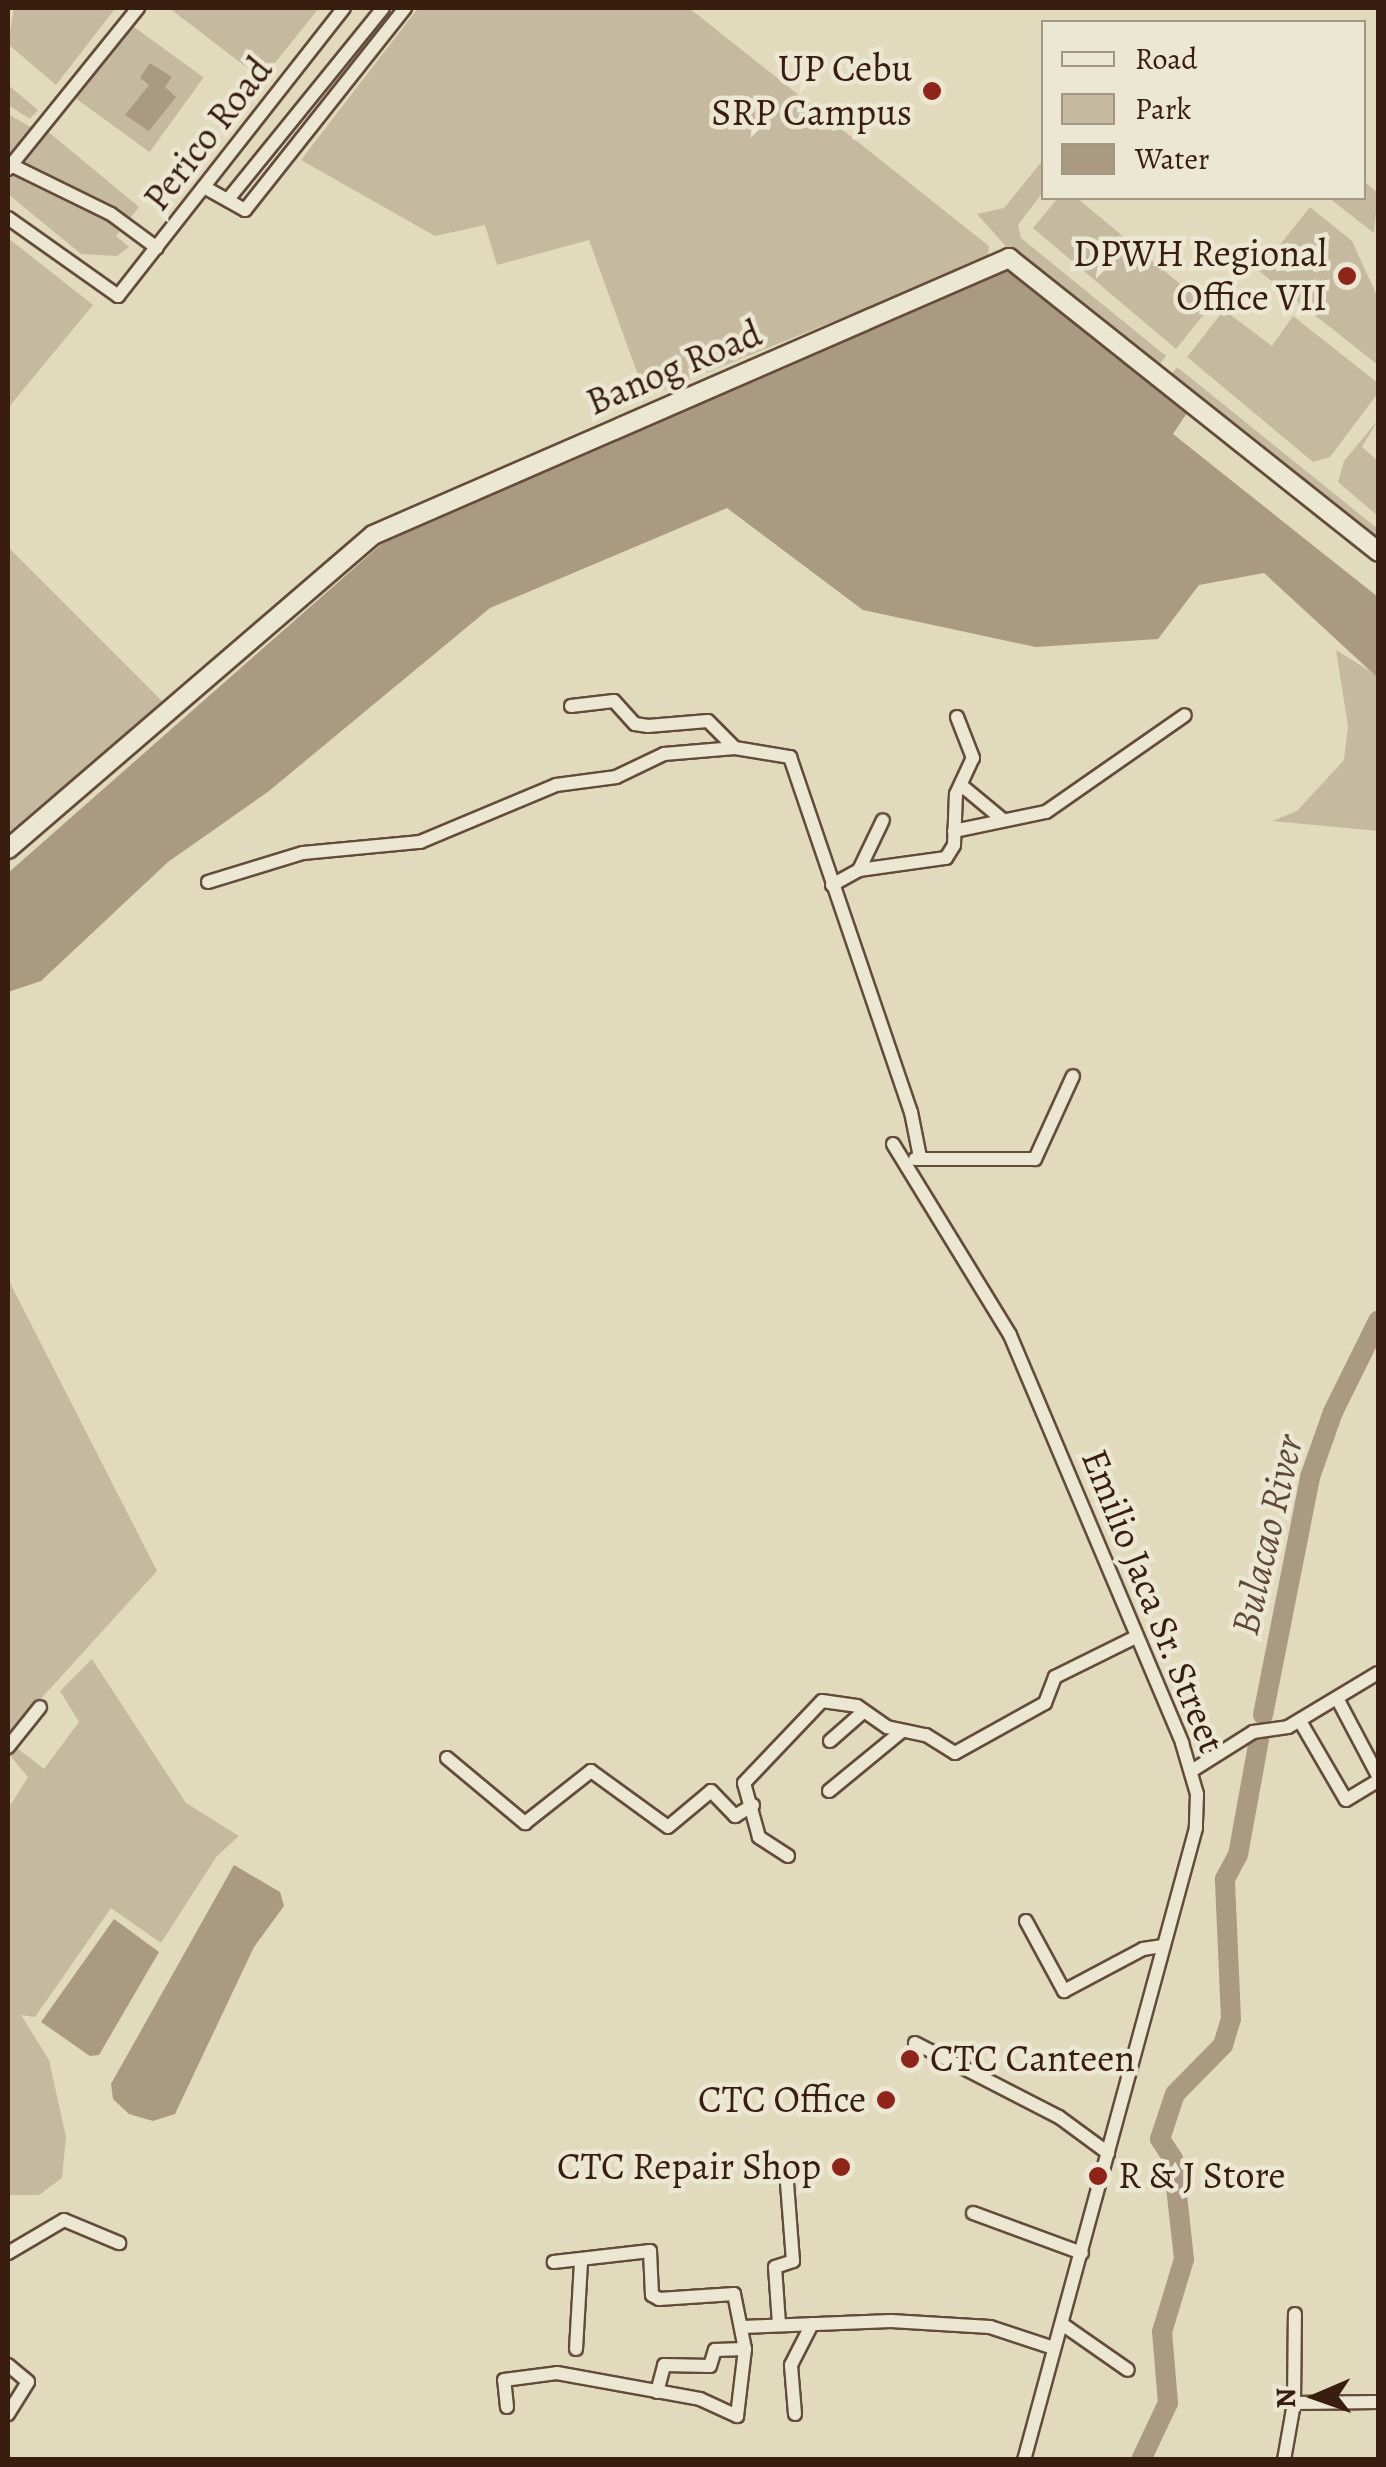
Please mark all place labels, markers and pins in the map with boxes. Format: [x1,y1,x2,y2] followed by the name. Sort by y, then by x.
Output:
[711,46,912,136] place label: UP Cebu SRP Campus
[921,80,943,102] marker: UP Cebu SRP Campus
[1073,231,1327,320] place label: DPWH Regional Office VII
[1336,265,1358,287] marker: DPWH Regional Office VII
[930,2036,1135,2082] place label: CTC Canteen
[899,2048,921,2070] marker: CTC Canteen
[698,2077,866,2123] place label: CTC Office
[875,2089,897,2111] marker: CTC Office
[557,2144,821,2190] place label: CTC Repair Shop
[1118,2153,1286,2199] place label: R & J Store
[830,2156,852,2178] marker: CTC Repair Shop
[1087,2165,1109,2187] marker: R & J Store

